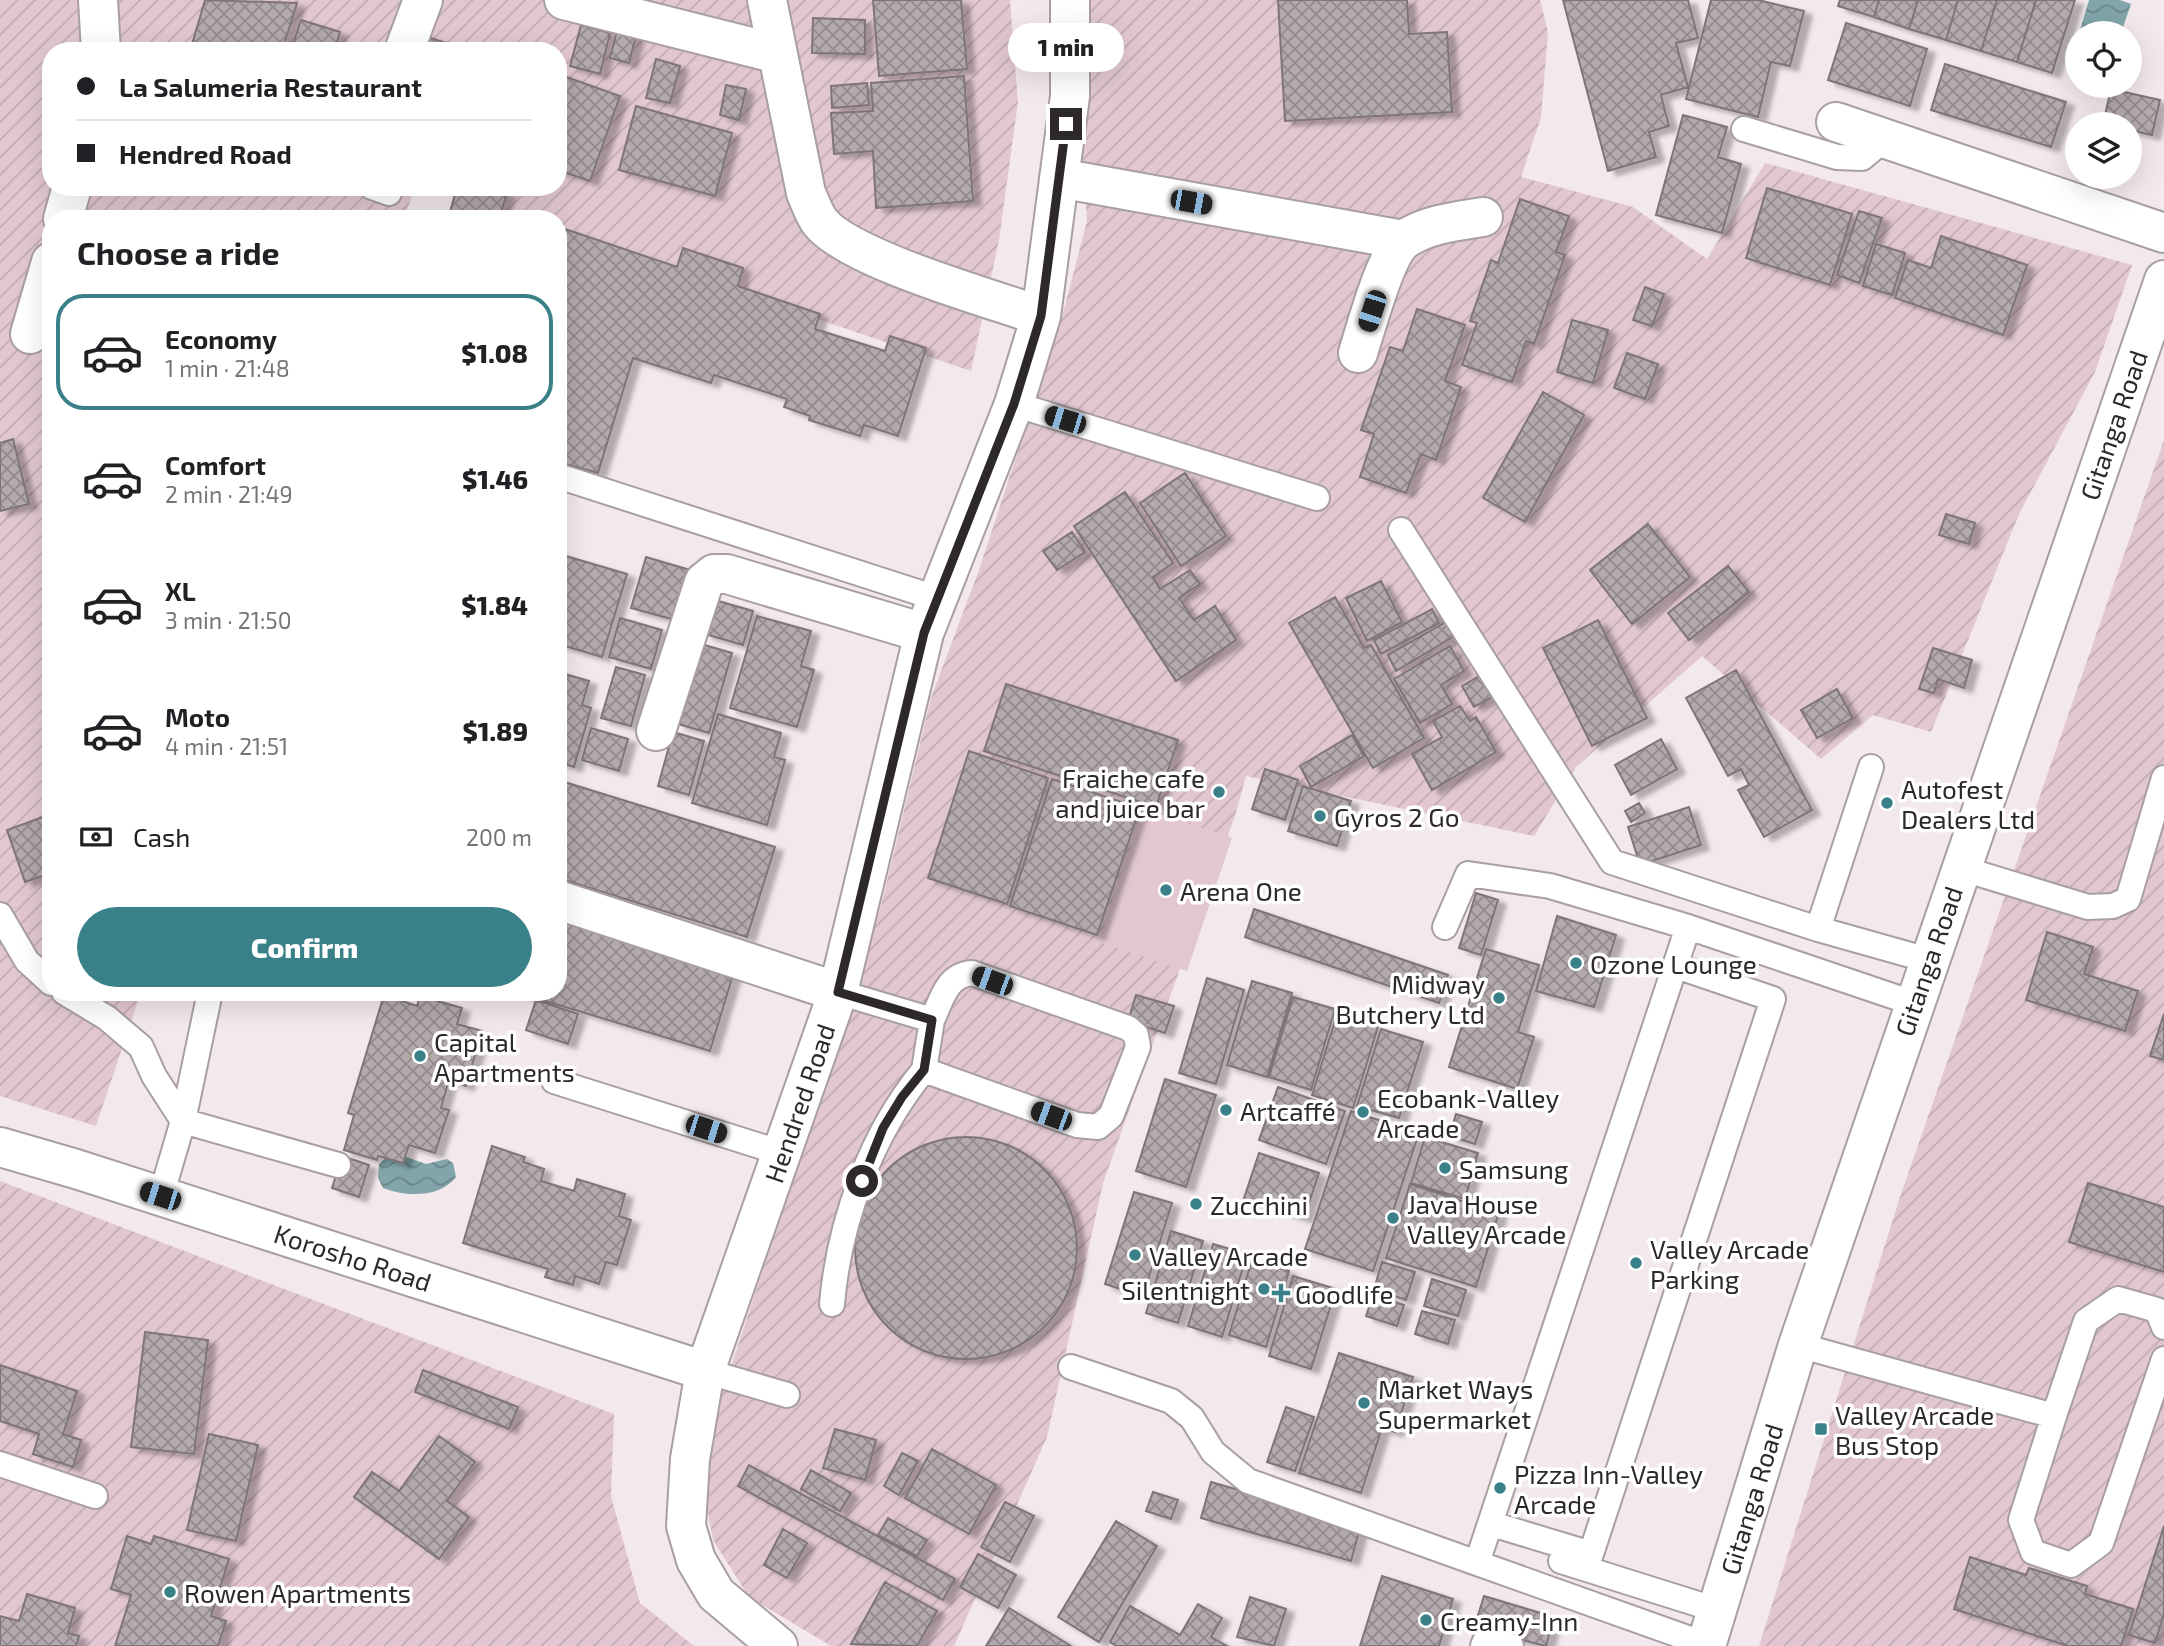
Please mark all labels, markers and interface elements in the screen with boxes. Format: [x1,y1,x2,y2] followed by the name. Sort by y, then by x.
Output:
[2065,21,2142,189] map controls
[2065,21,2142,98] button: locate
[1008,23,1124,72] callout: 1 min
[1038,33,1094,61] text: 1 min
[119,71,422,102] text: La Salumeria Restaurant
[1050,108,1082,140] route end
[2065,112,2142,189] button: layers
[119,138,292,169] text: Hendred Road
[1169,188,1214,216] car
[77,233,280,271] text: Choose a ride
[1356,288,1389,334] car
[81,321,144,384] icon: car
[165,323,277,354] text: Economy
[461,337,528,368] text: $1.08
[2073,346,2153,504] street label: Gitanga Road
[165,354,290,382] text: 1 min · 21:48
[1042,404,1089,436] car
[81,447,144,510] icon: car
[165,449,266,480] text: Comfort
[462,463,528,494] text: $1.46
[165,480,293,508] text: 2 min · 21:49
[81,573,144,636] icon: car
[165,575,196,606] text: XL
[461,589,528,620] text: $1.84
[165,606,292,634] text: 3 min · 21:50
[81,699,144,762] icon: car
[165,701,230,732] text: Moto
[462,715,528,746] text: $1.89
[165,732,288,760] text: 4 min · 21:51
[1055,762,1205,823] place label: Fraiche cafe and juice bar
[1901,773,2035,834] place label: Autofest Dealers Ltd
[1211,784,1227,800] marker: Fraiche cafe and juice bar
[1879,795,1895,811] marker: Autofest Dealers Ltd
[1334,801,1459,832] place label: Gyros 2 Go
[1312,808,1328,824] marker: Gyros 2 Go
[77,818,115,856] icon: cash
[133,821,190,852] text: Cash
[466,823,532,851] text: 200 m
[1180,875,1302,906] place label: Arena One
[1158,882,1174,898] marker: Arena One
[1888,882,1968,1040] street label: Gitanga Road
[77,907,532,987] button: Confirm
[1590,948,1757,979] place label: Ozone Lounge
[1568,955,1584,971] marker: Ozone Lounge
[969,964,1016,998] car
[1335,968,1485,1029] place label: Midway Butchery Ltd
[1491,990,1507,1006] marker: Midway Butchery Ltd
[757,1019,841,1187] street label: Hendred Road
[434,1026,575,1087] place label: Capital Apartments
[412,1048,428,1064] marker: Capital Apartments
[1377,1082,1559,1143] place label: Ecobank-Valley Arcade
[1240,1095,1336,1126] place label: Artcaffé
[1028,1099,1075,1133] car
[1218,1102,1234,1118] marker: Artcaffé
[1355,1104,1371,1120] marker: Ecobank-Valley Arcade
[683,1113,730,1145] car
[1459,1153,1568,1184] place label: Samsung
[1437,1160,1453,1176] marker: Samsung
[846,1165,878,1197] route start
[137,1180,184,1212] car
[1407,1188,1566,1249] place label: Java House Valley Arcade
[1210,1189,1308,1220] place label: Zucchini
[1188,1196,1204,1212] marker: Zucchini
[1385,1210,1401,1226] marker: Java House Valley Arcade
[270,1217,436,1297] street label: Korosho Road
[1650,1233,1809,1294] place label: Valley Arcade Parking
[1149,1240,1308,1271] place label: Valley Arcade
[1127,1247,1143,1263] marker: Valley Arcade
[1628,1255,1644,1271] marker: Valley Arcade Parking
[1121,1274,1250,1305] place label: Silentnight
[1295,1278,1394,1309] place label: Goodlife
[1256,1281,1272,1297] marker: Silentnight
[1273,1285,1289,1301] marker: Goodlife
[1378,1373,1533,1434] place label: Market Ways Supermarket
[1356,1395,1372,1411] marker: Market Ways Supermarket
[1835,1399,1994,1460] place label: Valley Arcade Bus Stop
[1713,1420,1789,1578] street label: Gitanga Road
[1813,1421,1829,1437] marker: Valley Arcade Bus Stop
[1514,1458,1703,1519] place label: Pizza Inn-Valley Arcade
[1492,1480,1508,1496] marker: Pizza Inn-Valley Arcade
[184,1577,411,1608] place label: Rowen Apartments
[162,1584,178,1600] marker: Rowen Apartments
[1440,1605,1578,1636] place label: Creamy-Inn
[1418,1612,1434,1628] marker: Creamy-Inn

